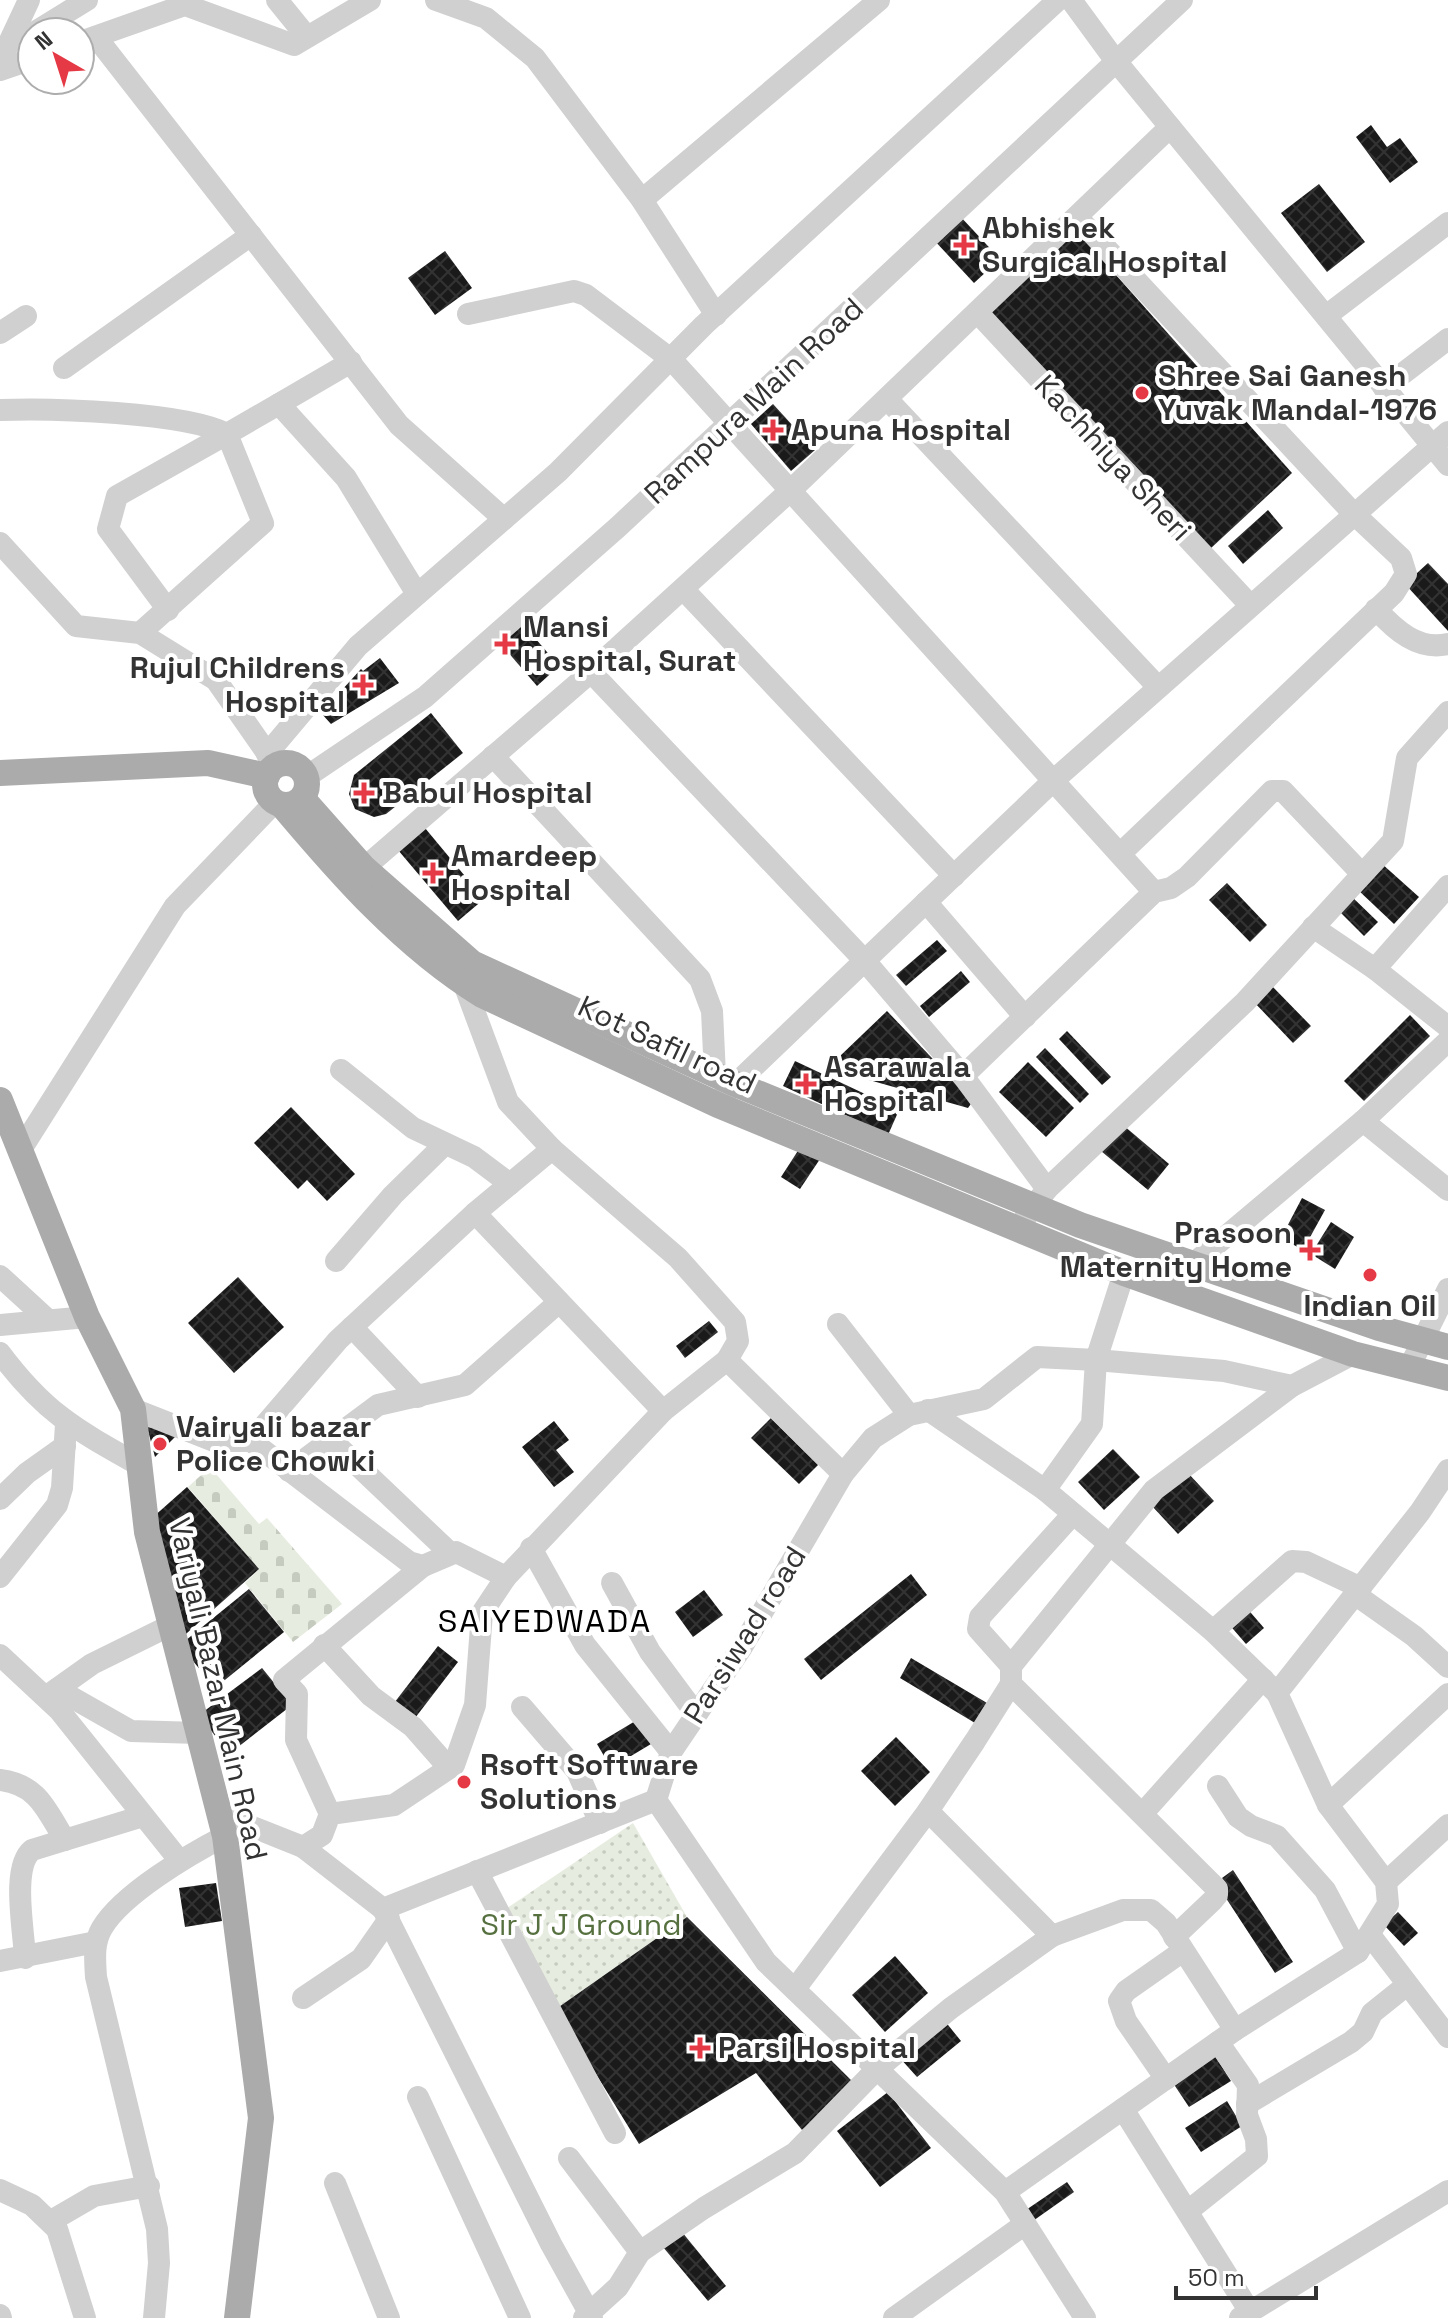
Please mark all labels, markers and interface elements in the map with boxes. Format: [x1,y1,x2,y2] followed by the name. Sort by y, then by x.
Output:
[16,16,96,96] north arrow
[29,25,58,56] text: N
[982,208,1228,281] place label: Abhishek Surgical Hospital
[953,234,975,256] marker: Abhishek Surgical Hospital
[636,289,871,512] street label: Rampura Main Road
[1158,356,1437,429] place label: Shree Sai Ganesh Yuvak Mandal-1976
[1026,366,1201,549] street label: Kachhiya Sheri
[1133,384,1151,402] marker: Shree Sai Ganesh Yuvak Mandal-1976
[791,410,1011,449] place label: Apuna Hospital
[762,419,784,441] marker: Apuna Hospital
[523,607,737,680] place label: Mansi Hospital, Surat
[494,633,516,655] marker: Mansi Hospital, Surat
[130,648,345,721] place label: Rujul Childrens Hospital
[352,674,374,696] marker: Rujul Childrens Hospital
[382,773,592,812] place label: Babul Hospital
[353,782,375,804] marker: Babul Hospital
[451,836,597,909] place label: Amardeep Hospital
[422,862,444,884] marker: Amardeep Hospital
[572,986,763,1103] street label: Kot Safil road
[824,1047,971,1120] place label: Asarawala Hospital
[795,1073,817,1095] marker: Asarawala Hospital
[1060,1213,1292,1286] place label: Prasoon Maternity Home
[1299,1239,1321,1261] marker: Prasoon Maternity Home
[1361,1266,1379,1284] marker: Indian Oil
[1303,1286,1437,1325] place label: Indian Oil
[176,1407,375,1480] place label: Vairyali bazar Police Chowki
[151,1435,169,1453] marker: Vairyali bazar Police Chowki
[160,1514,277,1864] street label: Variyali Bazar Main Road
[674,1539,815,1731] street label: Parsiwad road
[438,1601,652,1641] district label: SAIYEDWADA
[480,1745,699,1818] place label: Rsoft Software Solutions
[455,1773,473,1791] marker: Rsoft Software Solutions
[481,1905,682,1944] park label: Sir J J Ground
[718,2028,916,2067] place label: Parsi Hospital
[689,2037,711,2059] marker: Parsi Hospital
[1176,2250,1316,2300] scale bar
[1188,2262,1245,2293] text: 50 m

